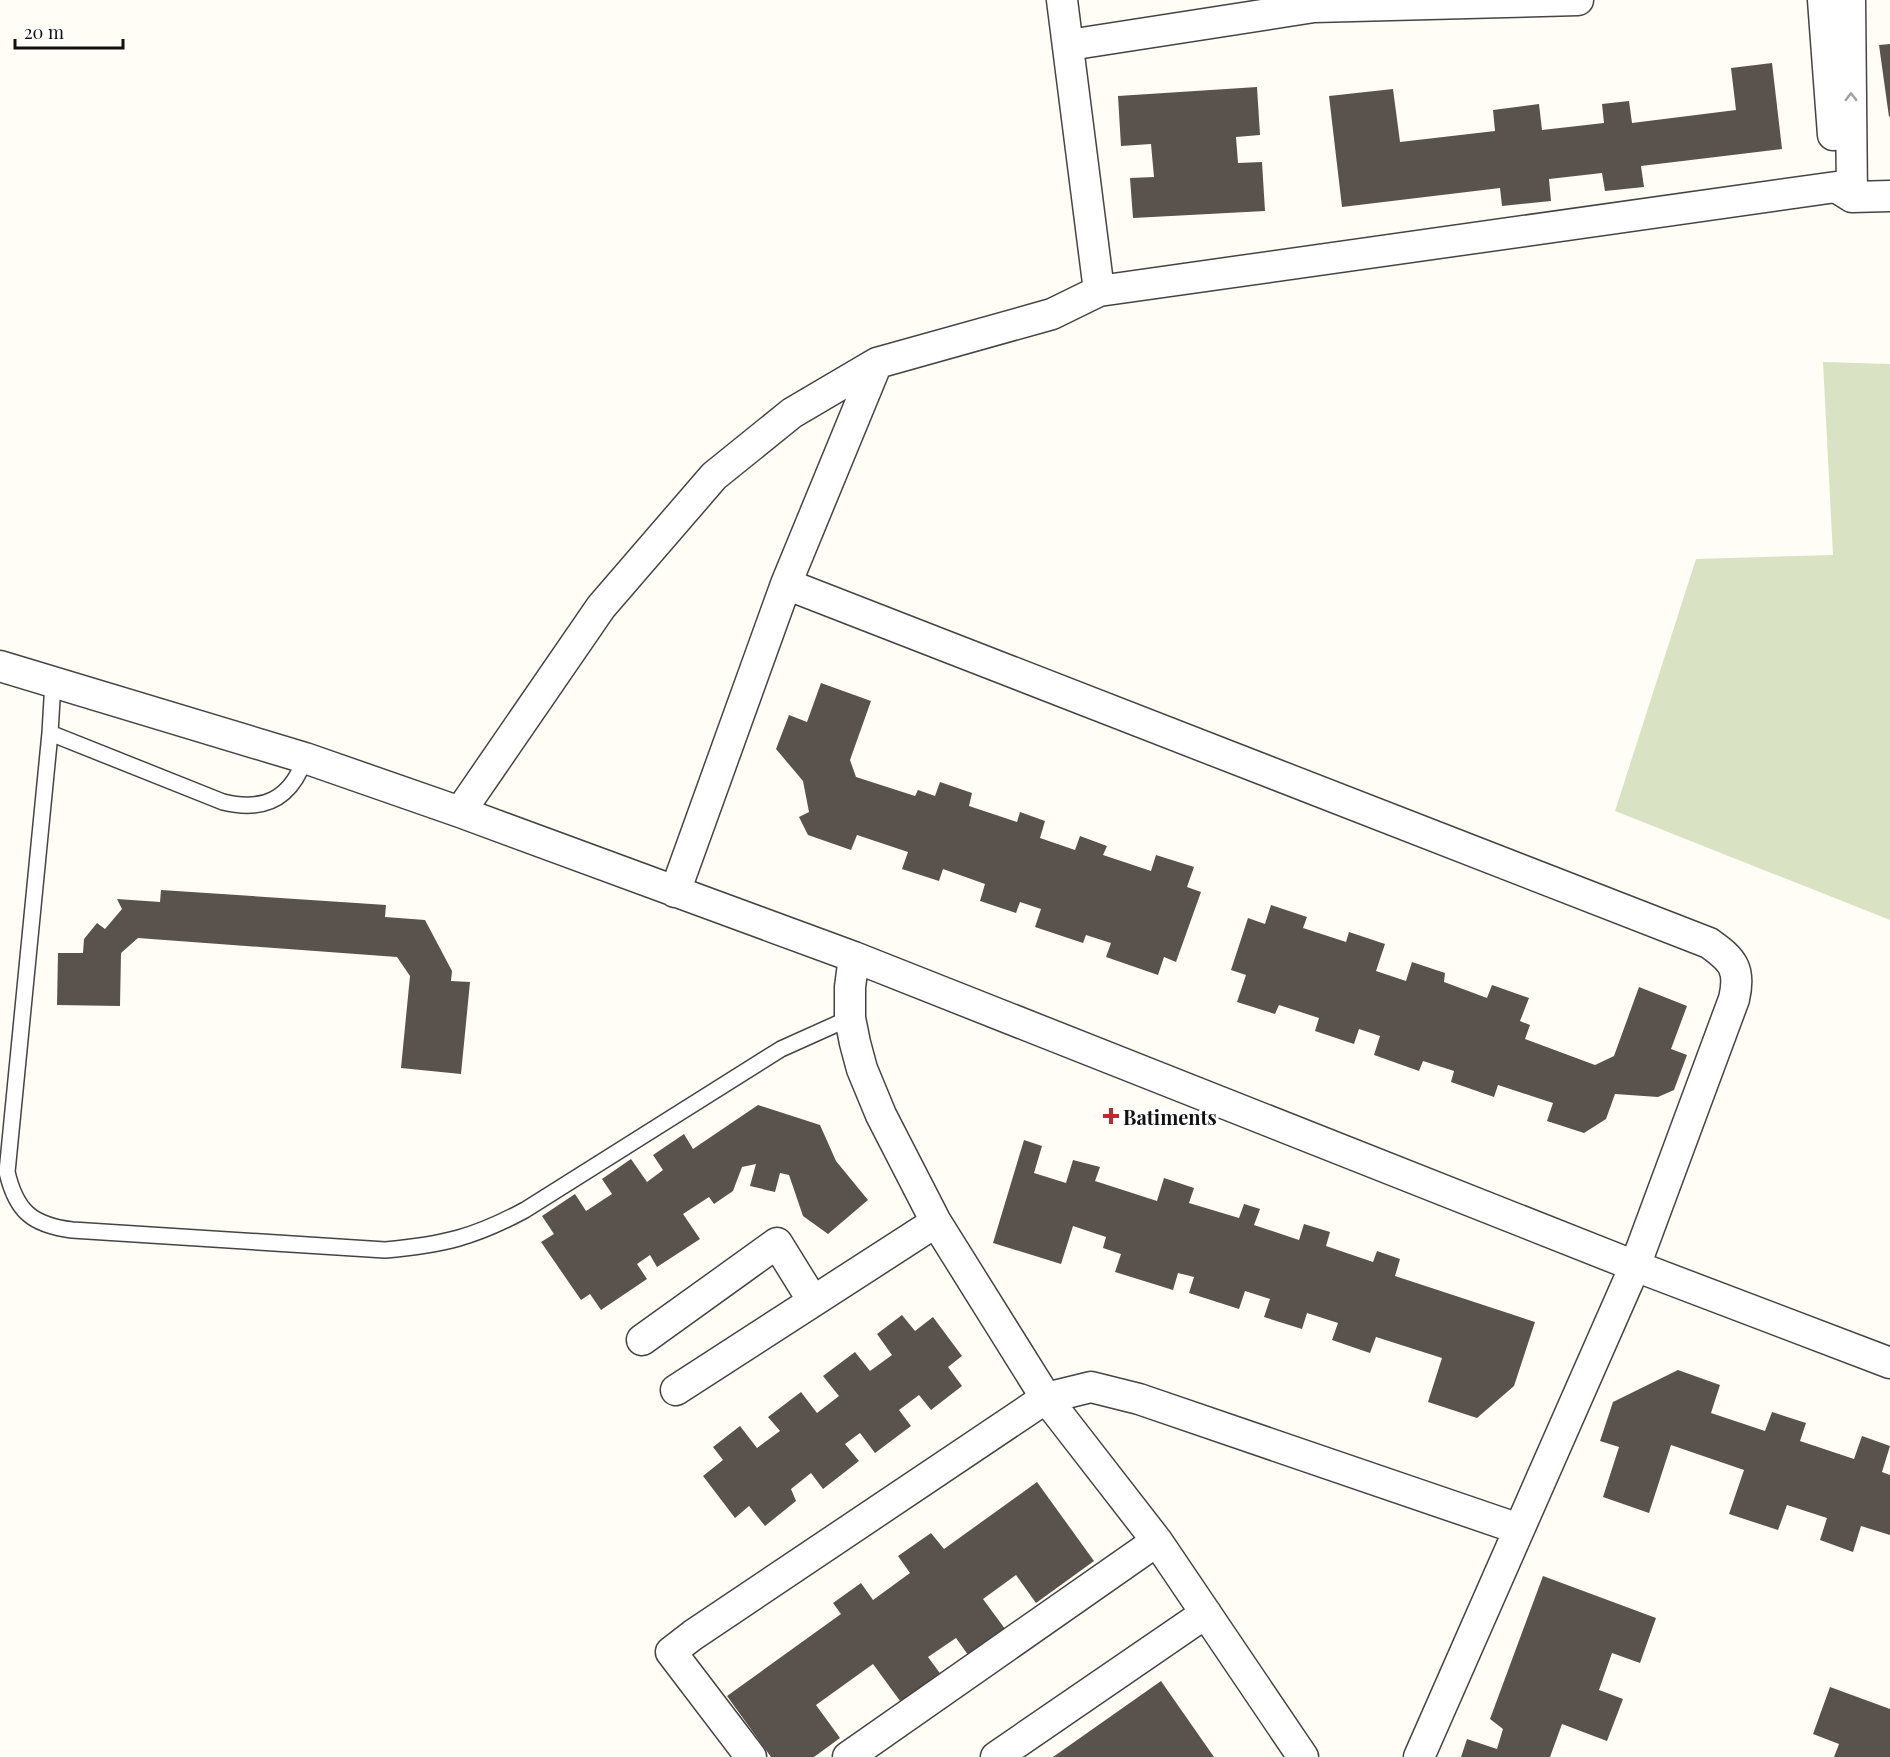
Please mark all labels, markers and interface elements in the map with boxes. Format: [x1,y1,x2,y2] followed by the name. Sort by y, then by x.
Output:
[15,12,123,50] scale bar
[24,20,64,44] text: 20 m
[1845,92,1857,101] one-way arrow
[1123,1103,1217,1130] place label: Batiments
[1104,1109,1118,1123] marker: Batiments

